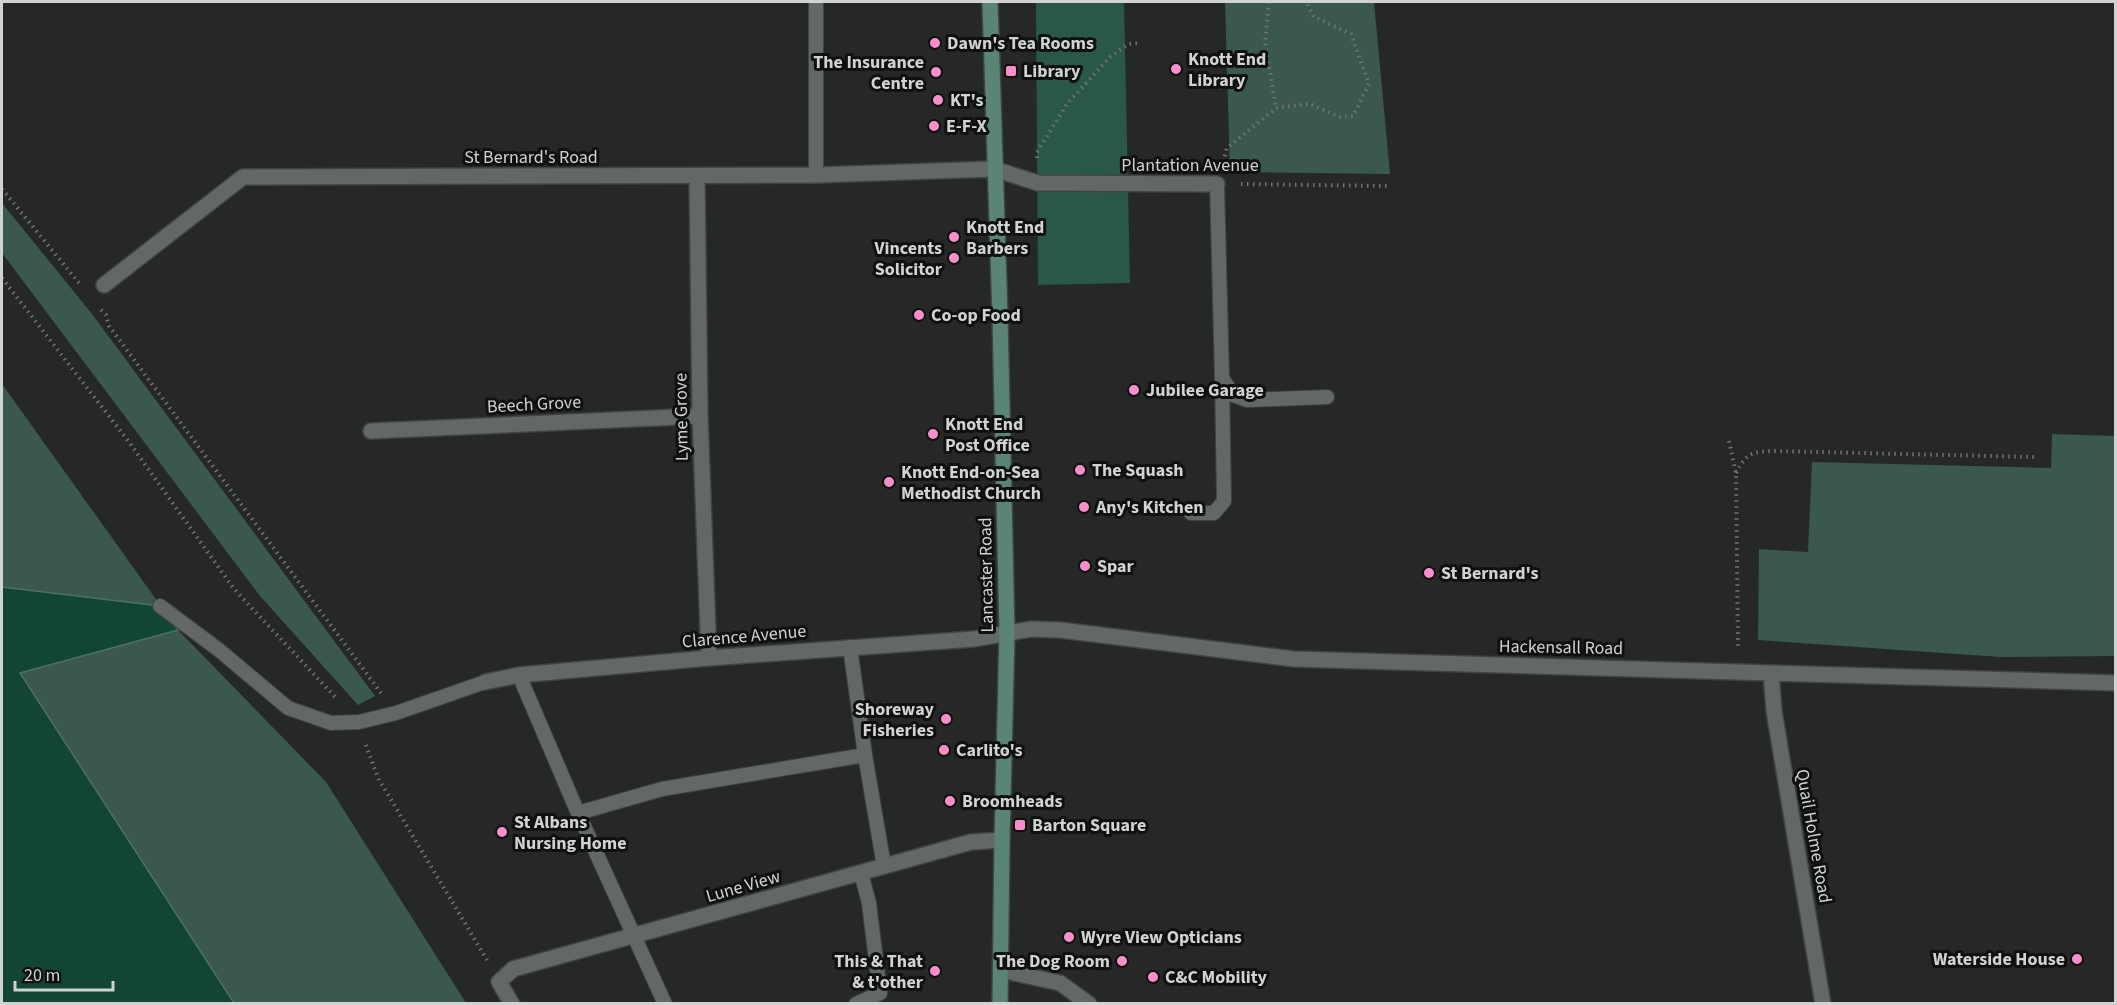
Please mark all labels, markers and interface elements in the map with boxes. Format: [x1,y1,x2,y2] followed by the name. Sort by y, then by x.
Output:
[947,31,1094,56] place label: Dawn's Tea Rooms
[928,36,942,50] marker: Dawn's Tea Rooms
[1188,47,1266,93] place label: Knott End Library
[813,50,924,96] place label: The Insurance Centre
[1023,59,1081,84] place label: Library
[1169,62,1183,76] marker: Knott End Library
[1004,64,1018,78] marker: Library
[929,65,943,79] marker: The Insurance Centre
[950,88,984,113] place label: KT's
[931,93,945,107] marker: KT's
[946,114,988,139] place label: E-F-X
[927,119,941,133] marker: E-F-X
[464,145,598,170] street label: St Bernard's Road
[1121,153,1259,178] street label: Plantation Avenue
[966,215,1044,261] place label: Knott End Barbers
[947,230,961,244] marker: Knott End Barbers
[873,236,943,282] place label: Vincents Solicitor
[947,251,961,265] marker: Vincents Solicitor
[931,303,1021,328] place label: Co-op Food
[912,308,926,322] marker: Co-op Food
[668,373,695,461] street label: Lyme Grove
[1146,378,1264,403] place label: Jubilee Garage
[1127,383,1141,397] marker: Jubilee Garage
[486,390,582,419] street label: Beech Grove
[945,412,1030,458] place label: Knott End Post Office
[926,427,940,441] marker: Knott End Post Office
[1092,458,1184,483] place label: The Squash
[901,460,1041,506] place label: Knott End-on-Sea Methodist Church
[1073,463,1087,477] marker: The Squash
[882,475,896,489] marker: Knott End-on-Sea Methodist Church
[1095,495,1204,520] place label: Any's Kitchen
[1077,500,1091,514] marker: Any's Kitchen
[973,517,1000,633] street label: Lancaster Road
[1097,554,1135,579] place label: Spar
[1078,559,1092,573] marker: Spar
[1441,561,1538,586] place label: St Bernard's
[1422,566,1436,580] marker: St Bernard's
[681,619,807,654] street label: Clarence Avenue
[1499,634,1623,661] street label: Hackensall Road
[855,697,935,743] place label: Shoreway Fisheries
[939,712,953,726] marker: Shoreway Fisheries
[956,738,1023,763] place label: Carlito's
[937,743,951,757] marker: Carlito's
[1789,767,1838,905] street label: Quail Holme Road
[962,789,1062,814] place label: Broomheads
[943,794,957,808] marker: Broomheads
[514,810,627,856] place label: St Albans Nursing Home
[1032,813,1146,838] place label: Barton Square
[1013,818,1027,832] marker: Barton Square
[495,825,509,839] marker: St Albans Nursing Home
[703,864,783,909] street label: Lune View
[1081,925,1242,950] place label: Wyre View Opticians
[1062,930,1076,944] marker: Wyre View Opticians
[1933,947,2065,972] place label: Waterside House
[834,949,924,995] place label: This & That & t'other
[996,949,1110,974] place label: The Dog Room
[2070,952,2084,966] marker: Waterside House
[15,954,112,992] scale bar
[1115,954,1129,968] marker: The Dog Room
[24,963,60,988] text: 20 m
[928,964,942,978] marker: This & That & t'other
[1165,965,1268,990] place label: C&C Mobility
[1146,970,1160,984] marker: C&C Mobility

